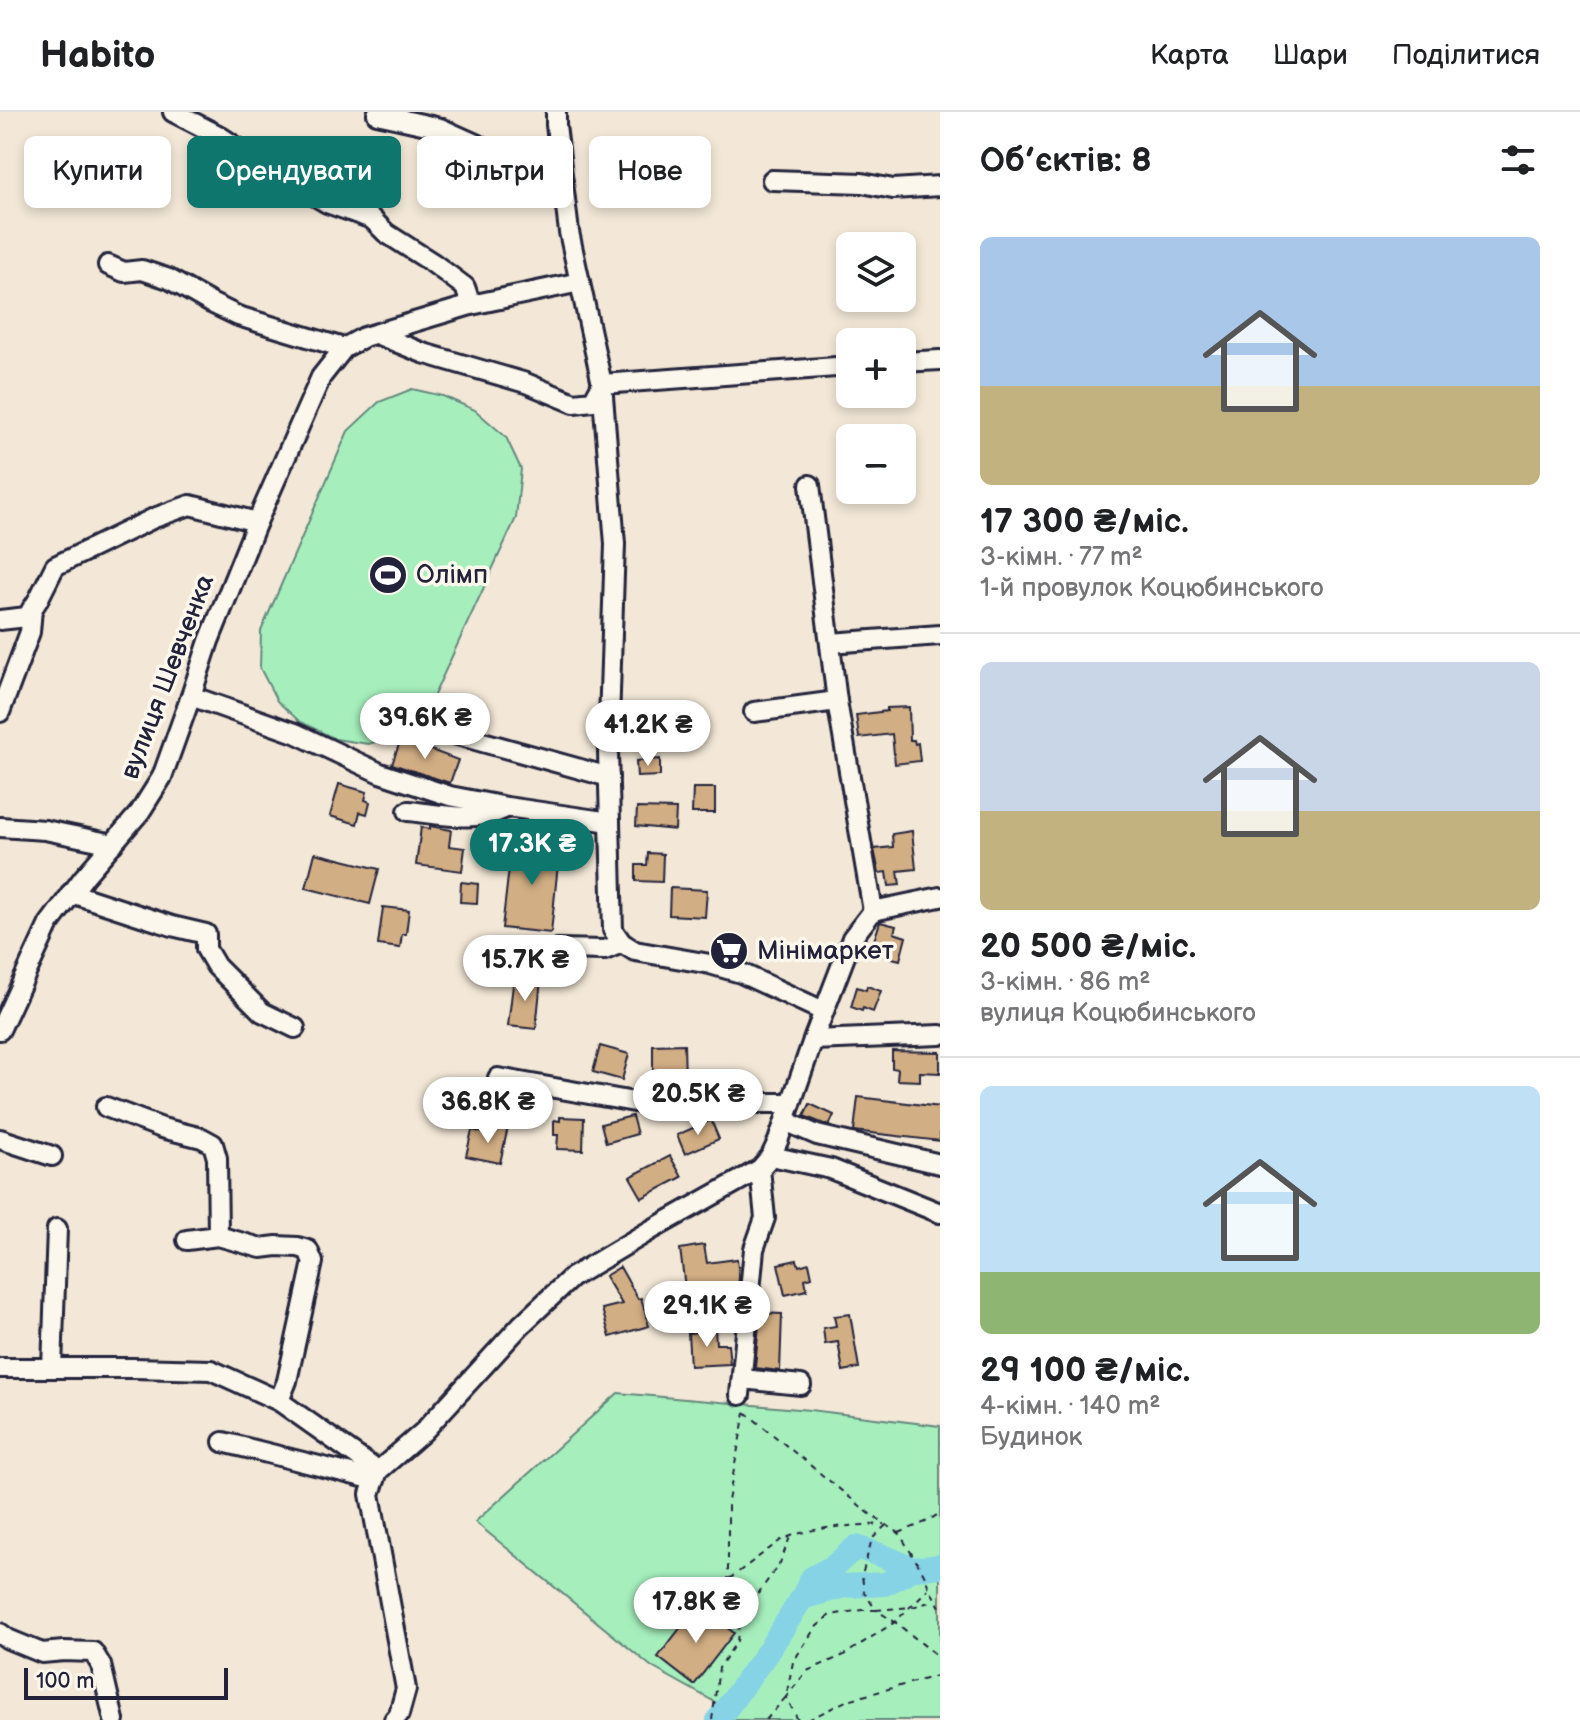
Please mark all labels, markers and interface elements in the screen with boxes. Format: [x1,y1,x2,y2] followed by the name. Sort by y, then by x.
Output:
[40,33,155,78] text: Habito
[1150,39,1229,72] text: Карта
[1273,39,1348,72] text: Шари
[1392,39,1540,72] text: Поділитися
[24,136,171,208] chip: Купити
[187,136,401,208] chip: Орендувати
[417,136,573,208] chip: Фільтри
[589,136,711,208] chip: Нове
[1496,138,1540,182] icon: filters
[980,140,1152,181] text: Об’єктів: 8
[836,232,916,504] map controls
[836,232,916,312] button: layers
[1188,289,1332,433] icon: home
[836,328,916,408] button: +
[836,424,916,504] button: −
[980,501,1189,542] text: 17 300 ₴/міс.
[980,542,1143,573] text: 3-кімн. · 77 m²
[367,554,409,596] sports icon: Олімп
[416,560,488,591] place label: Олімп
[115,570,221,784] street label: вулиця Шевченка
[980,573,1324,604] text: 1-й провулок Коцюбинського
[351,693,499,761] pin: 39.6K ₴
[574,700,722,768] pin: 41.2K ₴
[378,703,472,734] text: 39.6K ₴
[603,710,693,741] text: 41.2K ₴
[1188,714,1332,858] icon: home
[458,819,606,887] pin: 17.3K ₴
[488,829,576,860] text: 17.3K ₴
[980,926,1196,967] text: 20 500 ₴/міс.
[708,930,750,972] supermarket icon: Мінімаркет
[451,935,599,1003] pin: 15.7K ₴
[757,936,894,967] place label: Мінімаркет
[481,945,569,976] text: 15.7K ₴
[980,967,1150,998] text: 3-кімн. · 86 m²
[980,998,1256,1029] text: вулиця Коцюбинського
[624,1069,772,1137] pin: 20.5K ₴
[414,1077,562,1145] pin: 36.8K ₴
[651,1079,745,1110] text: 20.5K ₴
[441,1087,535,1118] text: 36.8K ₴
[1188,1138,1332,1282] icon: home
[633,1281,781,1349] pin: 29.1K ₴
[662,1291,752,1322] text: 29.1K ₴
[980,1350,1190,1391] text: 29 100 ₴/міс.
[980,1391,1160,1422] text: 4-кімн. · 140 m²
[980,1422,1082,1453] text: Будинок
[622,1577,770,1645] pin: 17.8K ₴
[652,1587,740,1618] text: 17.8K ₴
[24,1664,228,1700] scale bar
[36,1668,95,1695] text: 100 m

